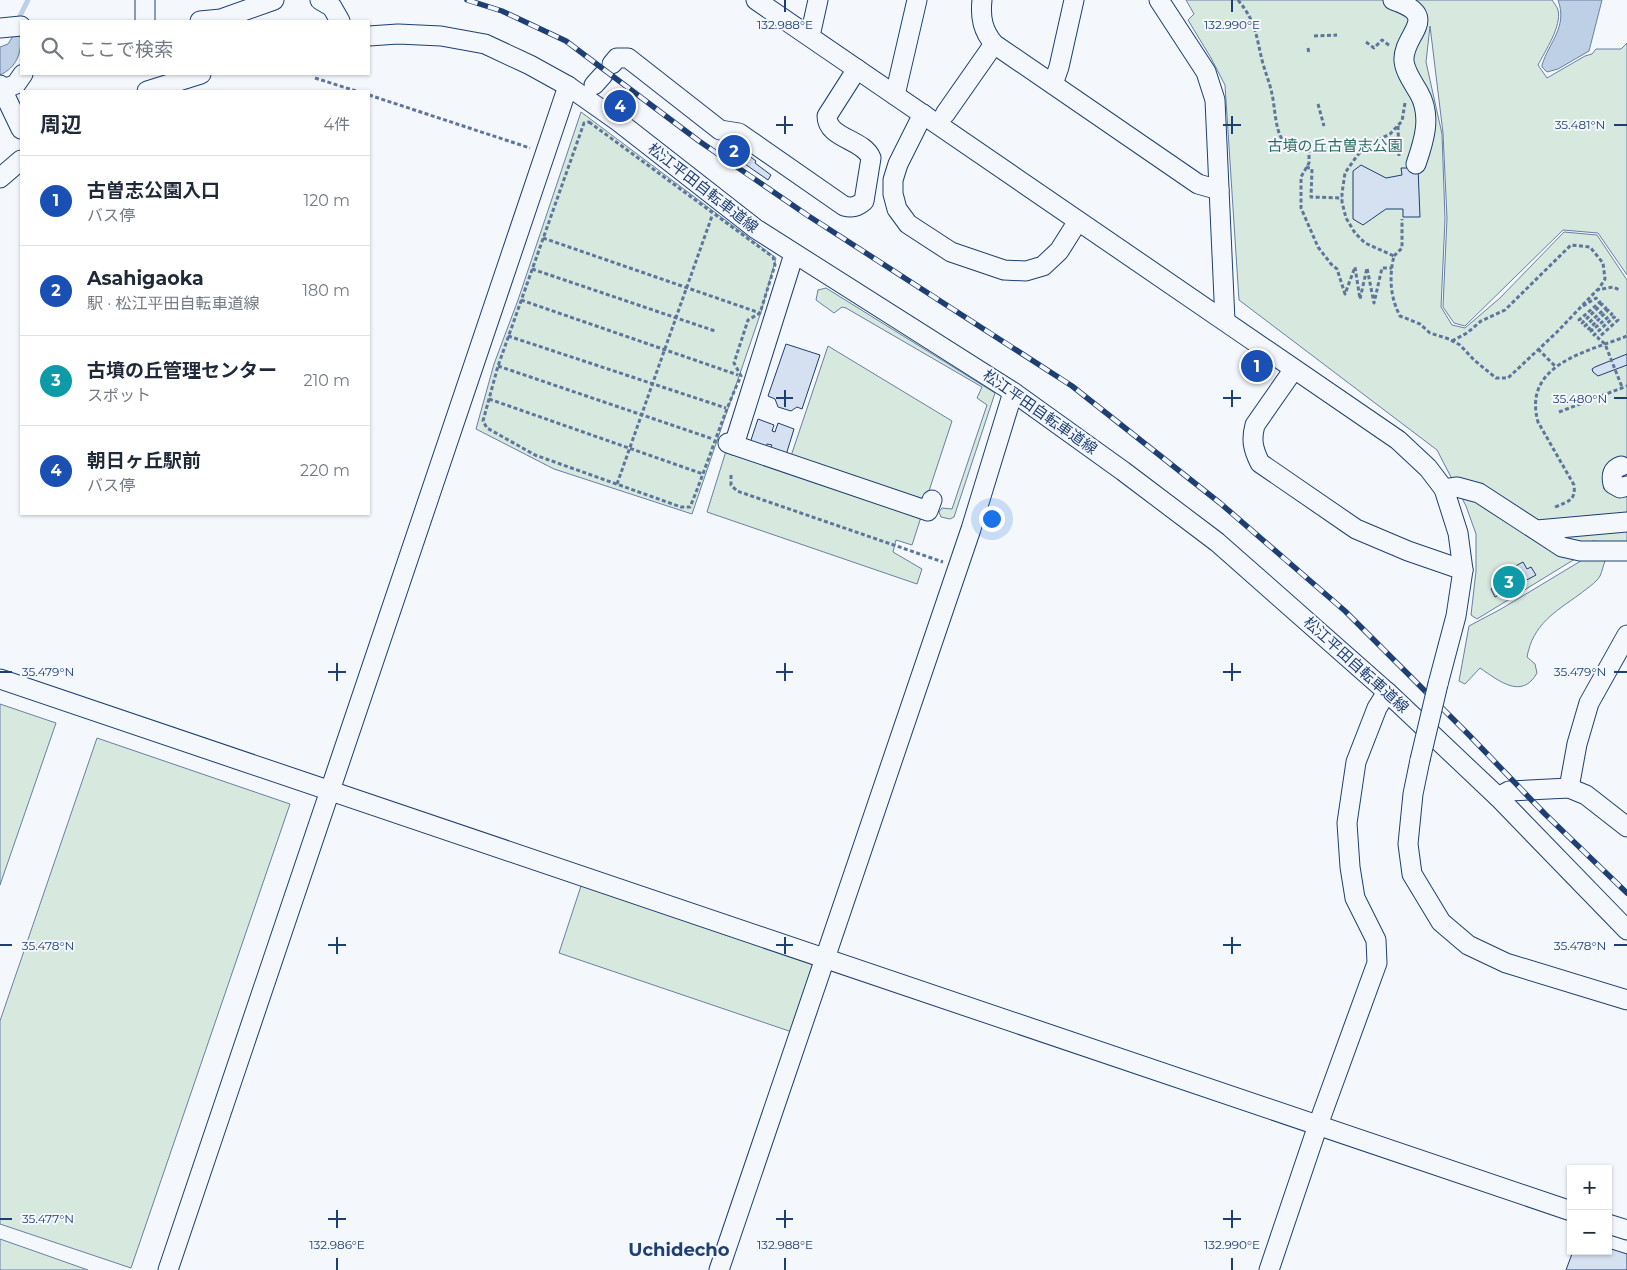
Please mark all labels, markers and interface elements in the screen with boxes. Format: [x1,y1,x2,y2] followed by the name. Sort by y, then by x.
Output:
[757,17,813,32] text: 132.988°E
[1204,17,1260,32] text: 132.990°E
[20,20,370,75] search box
[38,34,66,62] icon: search
[78,38,173,61] text: ここで検索
[604,87,636,125] pin: 4
[40,112,82,137] text: 周辺
[323,115,350,134] text: 4件
[1555,117,1605,132] text: 35.481°N
[718,132,750,170] pin: 2
[1267,136,1403,155] park label: 古墳の丘古曽志公園
[644,139,762,237] street label: 松江平田自転車道線
[87,179,220,202] text: 古曽志公園入口
[53,191,59,210] text: 1
[303,191,350,210] text: 120 m
[87,206,135,225] text: バス停
[87,267,204,290] text: Asahigaoka
[51,281,61,300] text: 2
[302,281,350,300] text: 180 m
[87,294,259,313] text: 駅 · 松江平田自転車道線
[1241,347,1273,385] pin: 1
[87,359,277,382] text: 古墳の丘管理センター
[980,365,1101,458] street label: 松江平田自転車道線
[51,371,61,390] text: 3
[303,371,350,390] text: 210 m
[87,386,151,405] text: スポット
[1553,391,1607,406] text: 35.480°N
[87,449,201,472] text: 朝日ヶ丘駅前
[50,461,62,480] text: 4
[300,461,350,480] text: 220 m
[87,476,135,495] text: バス停
[979,506,1005,532] your location
[1493,563,1525,601] pin: 3
[1300,612,1413,717] street label: 松江平田自転車道線
[22,664,74,679] text: 35.479°N
[1554,664,1606,679] text: 35.479°N
[22,938,74,953] text: 35.478°N
[1554,938,1606,953] text: 35.478°N
[1567,1165,1612,1255] map controls
[1567,1165,1612,1210] button: +
[1567,1210,1612,1255] button: −
[22,1211,74,1226] text: 35.477°N
[309,1237,365,1252] text: 132.986°E
[757,1237,813,1252] text: 132.988°E
[1204,1237,1260,1252] text: 132.990°E
[628,1239,730,1261] district label: Uchidecho

